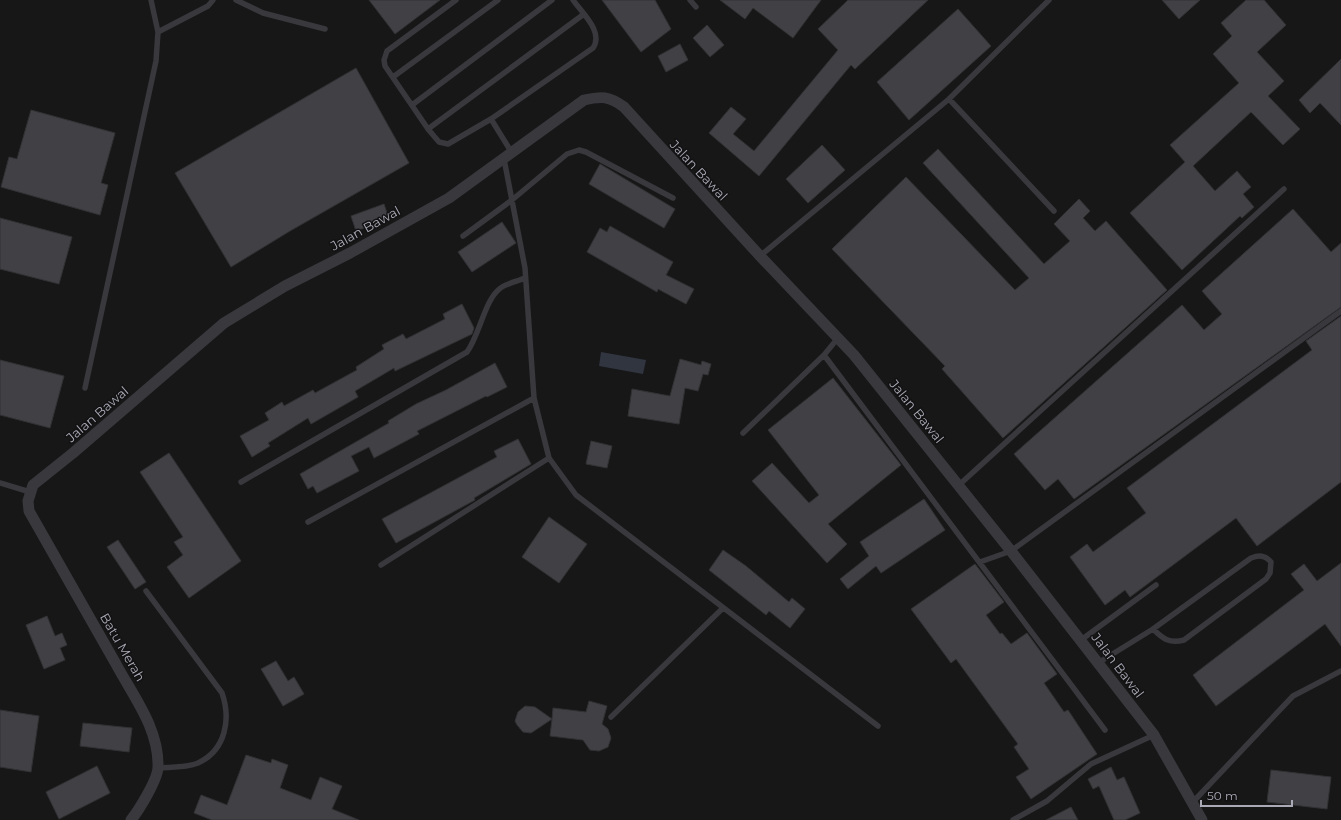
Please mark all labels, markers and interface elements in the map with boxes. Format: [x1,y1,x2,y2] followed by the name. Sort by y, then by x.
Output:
[666,136,731,204] street label: Jalan Bawal
[326,202,403,254] street label: Jalan Bawal
[886,375,948,446] street label: Jalan Bawal
[62,383,131,446] street label: Jalan Bawal
[97,610,149,684] street label: Batu Merah
[1088,629,1148,701] street label: Jalan Bawal
[1201,782,1292,808] scale bar
[1207,788,1238,803] text: 50 m

